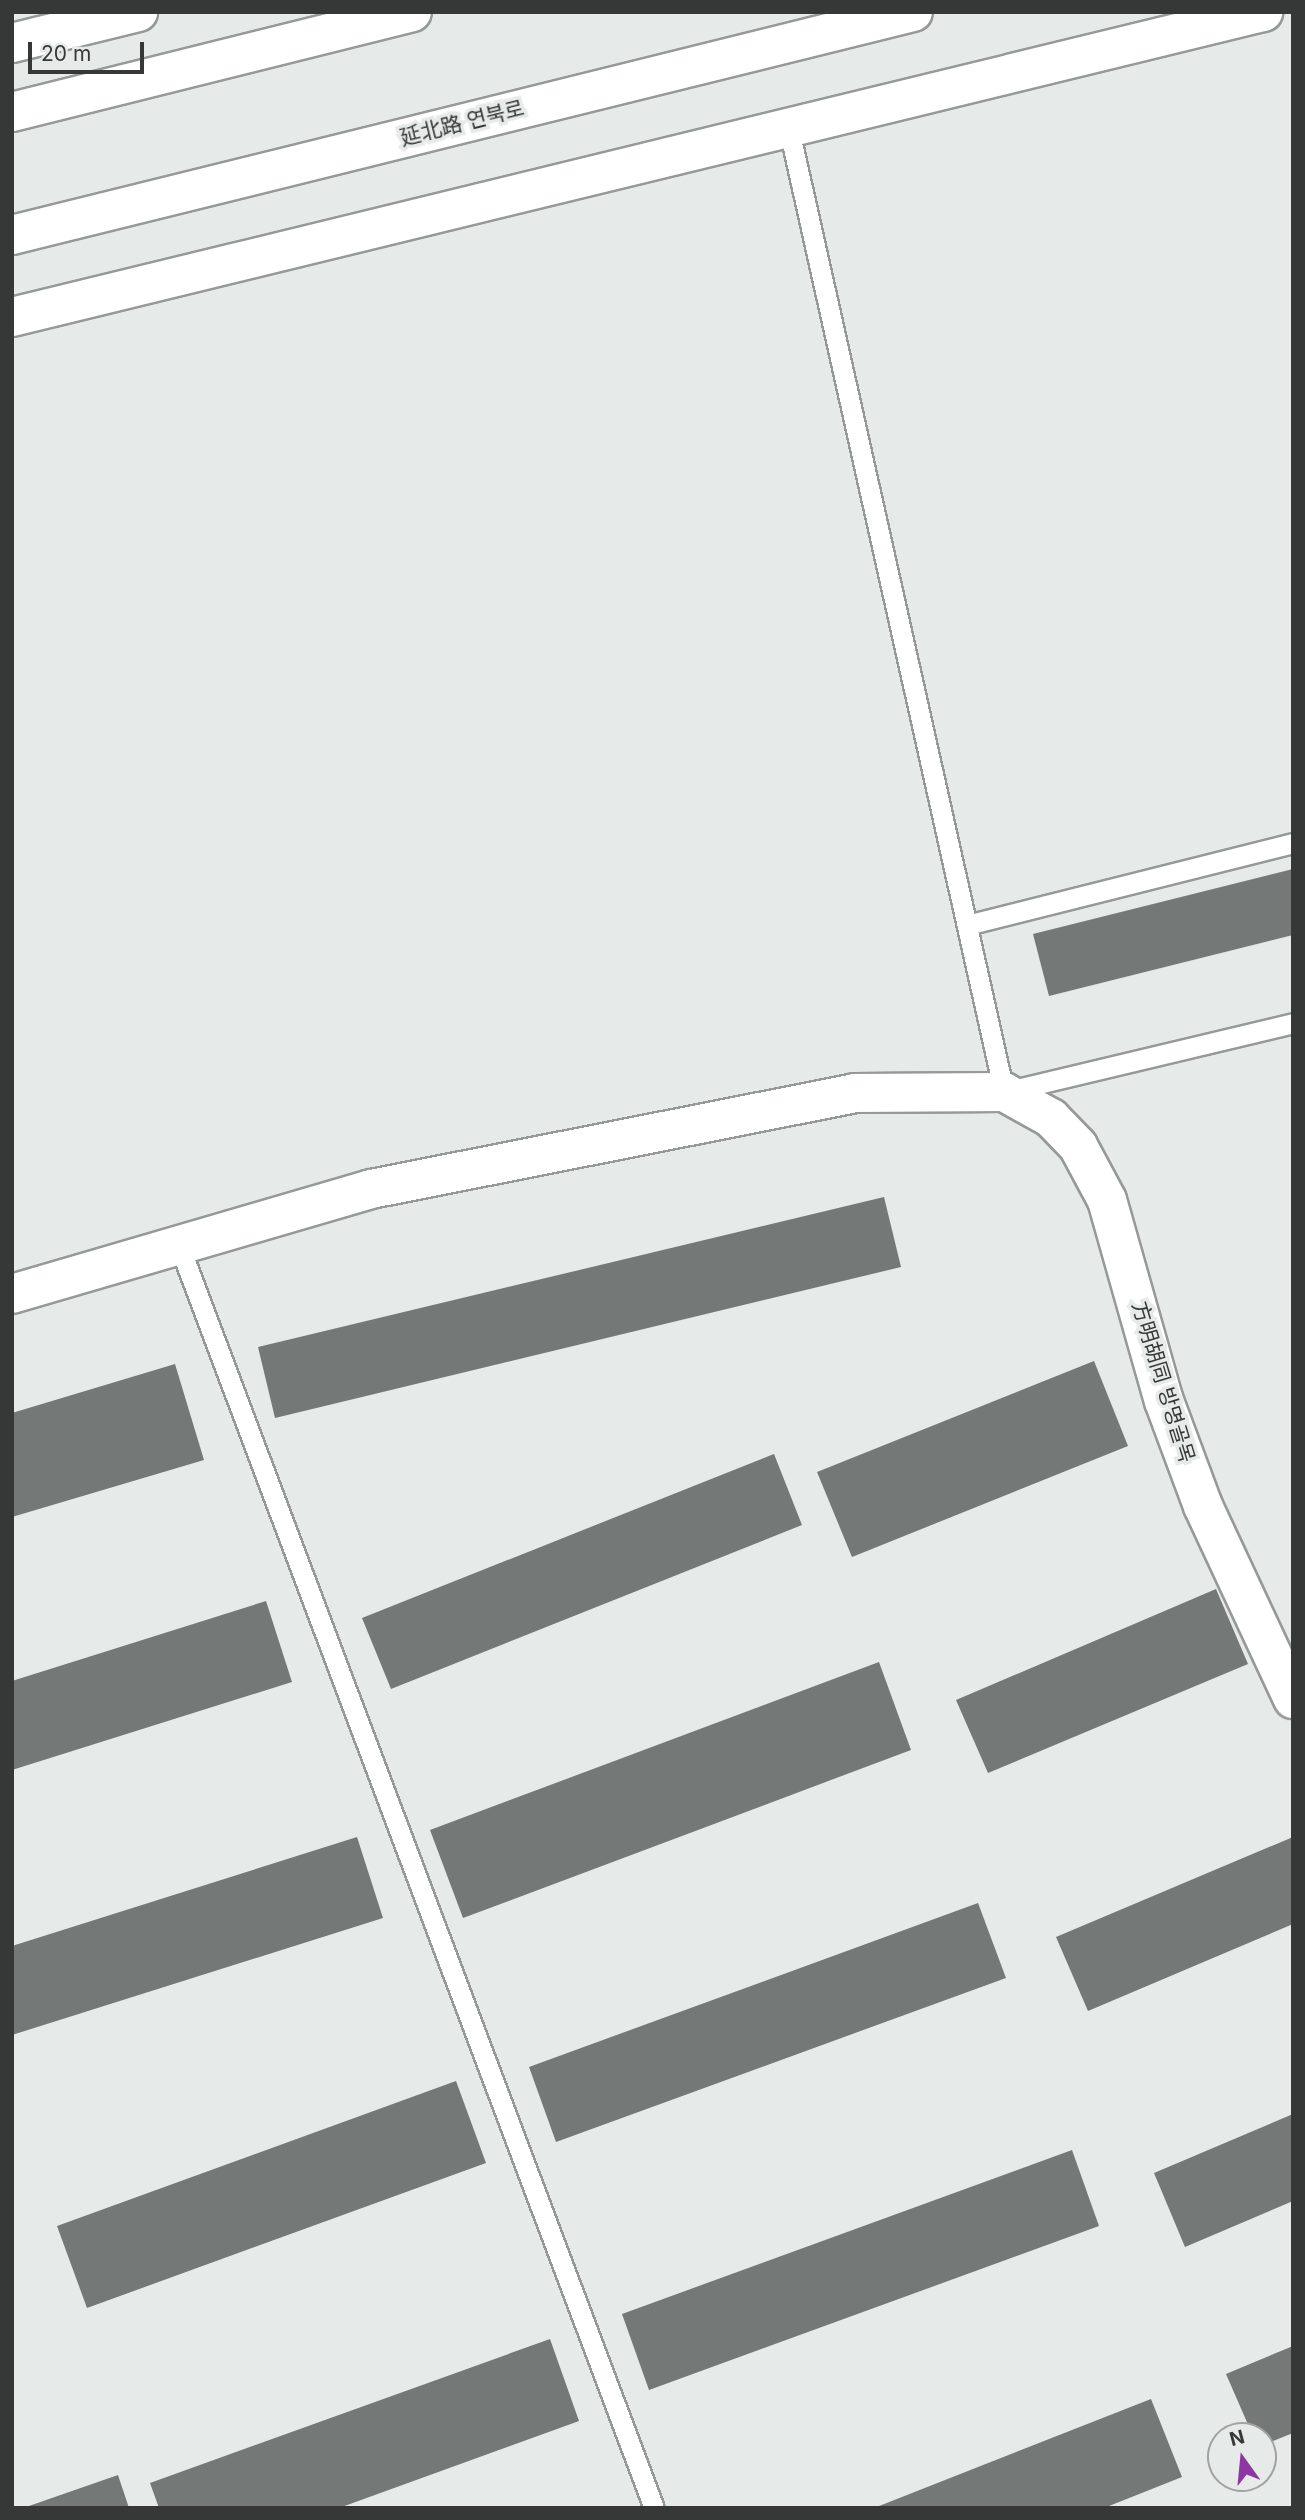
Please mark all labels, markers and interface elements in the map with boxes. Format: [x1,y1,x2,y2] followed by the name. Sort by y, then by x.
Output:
[32,28,147,72] scale bar
[41,41,91,66] text: 20 m
[397,95,527,151] street label: 延北路 연북로
[1127,1298,1199,1466] street label: 方明胡同 방명골목
[1207,2422,1277,2492] north arrow
[1227,2425,1247,2451] text: N

